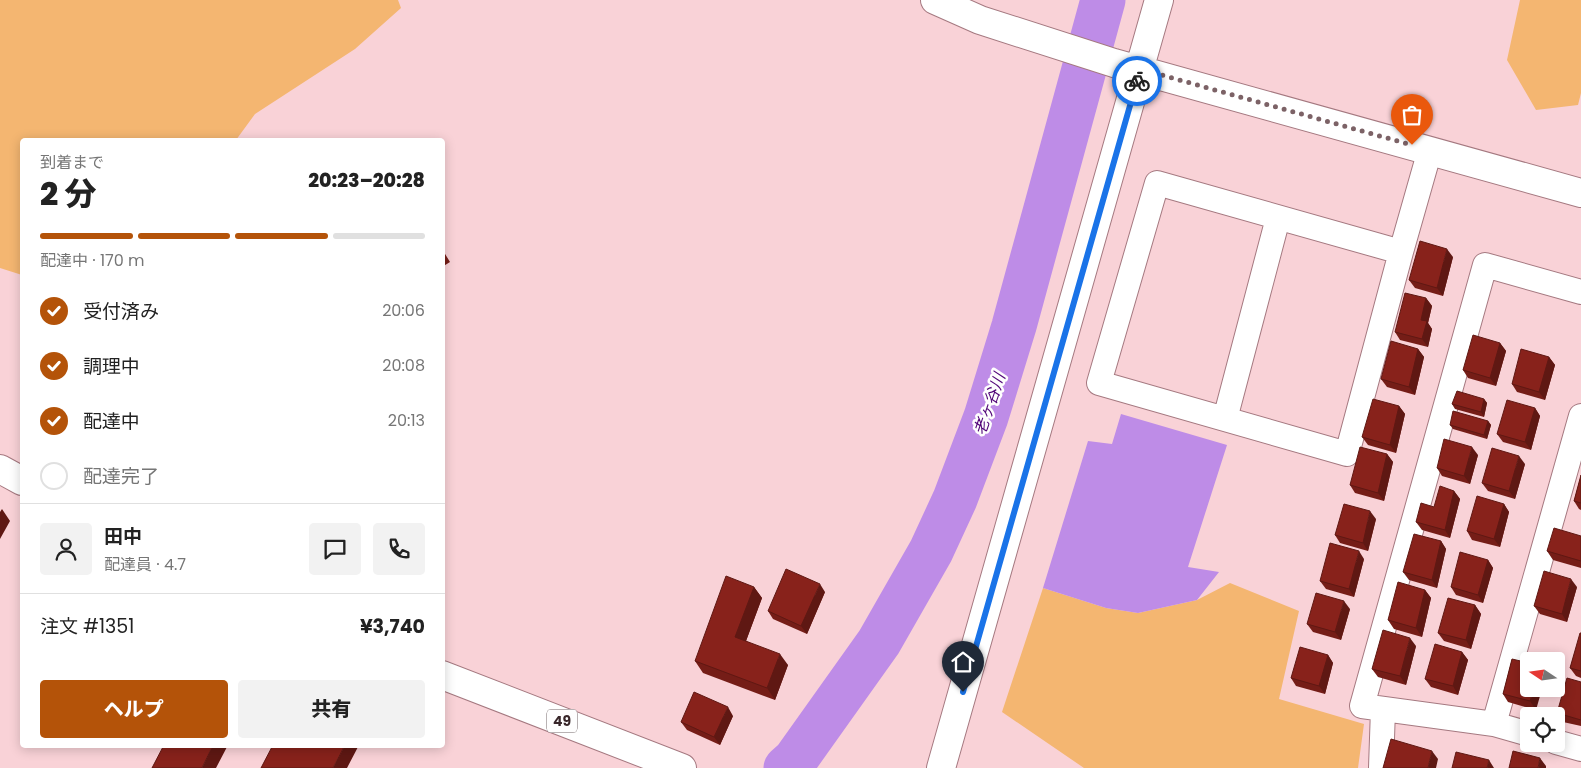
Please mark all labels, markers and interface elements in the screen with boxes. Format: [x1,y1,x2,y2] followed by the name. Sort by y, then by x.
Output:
[1112,56,1162,106] courier
[1123,67,1151,95] icon: bike
[1391,94,1433,145] pin
[1398,101,1426,129] icon: bag
[40,151,104,174] text: 到着まで
[308,167,425,194] text: 20:23–20:28
[40,171,96,216] text: 2 分
[40,249,145,272] text: 配達中 · 170 m
[40,297,68,325] icon: check
[83,298,159,325] text: 受付済み
[382,299,425,322] text: 20:06
[40,352,68,380] icon: check
[83,353,140,380] text: 調理中
[382,354,425,377] text: 20:08
[968,368,1011,438] water label: 老ヶ谷川
[40,407,68,435] icon: check
[83,408,140,435] text: 配達中
[388,409,425,432] text: 20:13
[83,463,159,490] text: 配達完了
[40,523,92,575] button: person
[104,523,142,550] text: 田中
[309,523,361,575] button: chat
[373,523,425,575] button: phone
[104,553,186,576] text: 配達員 · 4.7
[40,613,134,640] text: 注文 #1351
[360,613,425,640] text: ¥3,740
[942,641,984,692] pin
[949,648,977,676] icon: home
[1520,652,1565,698] north arrow
[1520,652,1565,752] map controls
[40,680,228,738] button: ヘルプ
[238,680,425,738] button: 共有
[1520,707,1565,752] button: locate
[547,709,577,732] road number: 49

